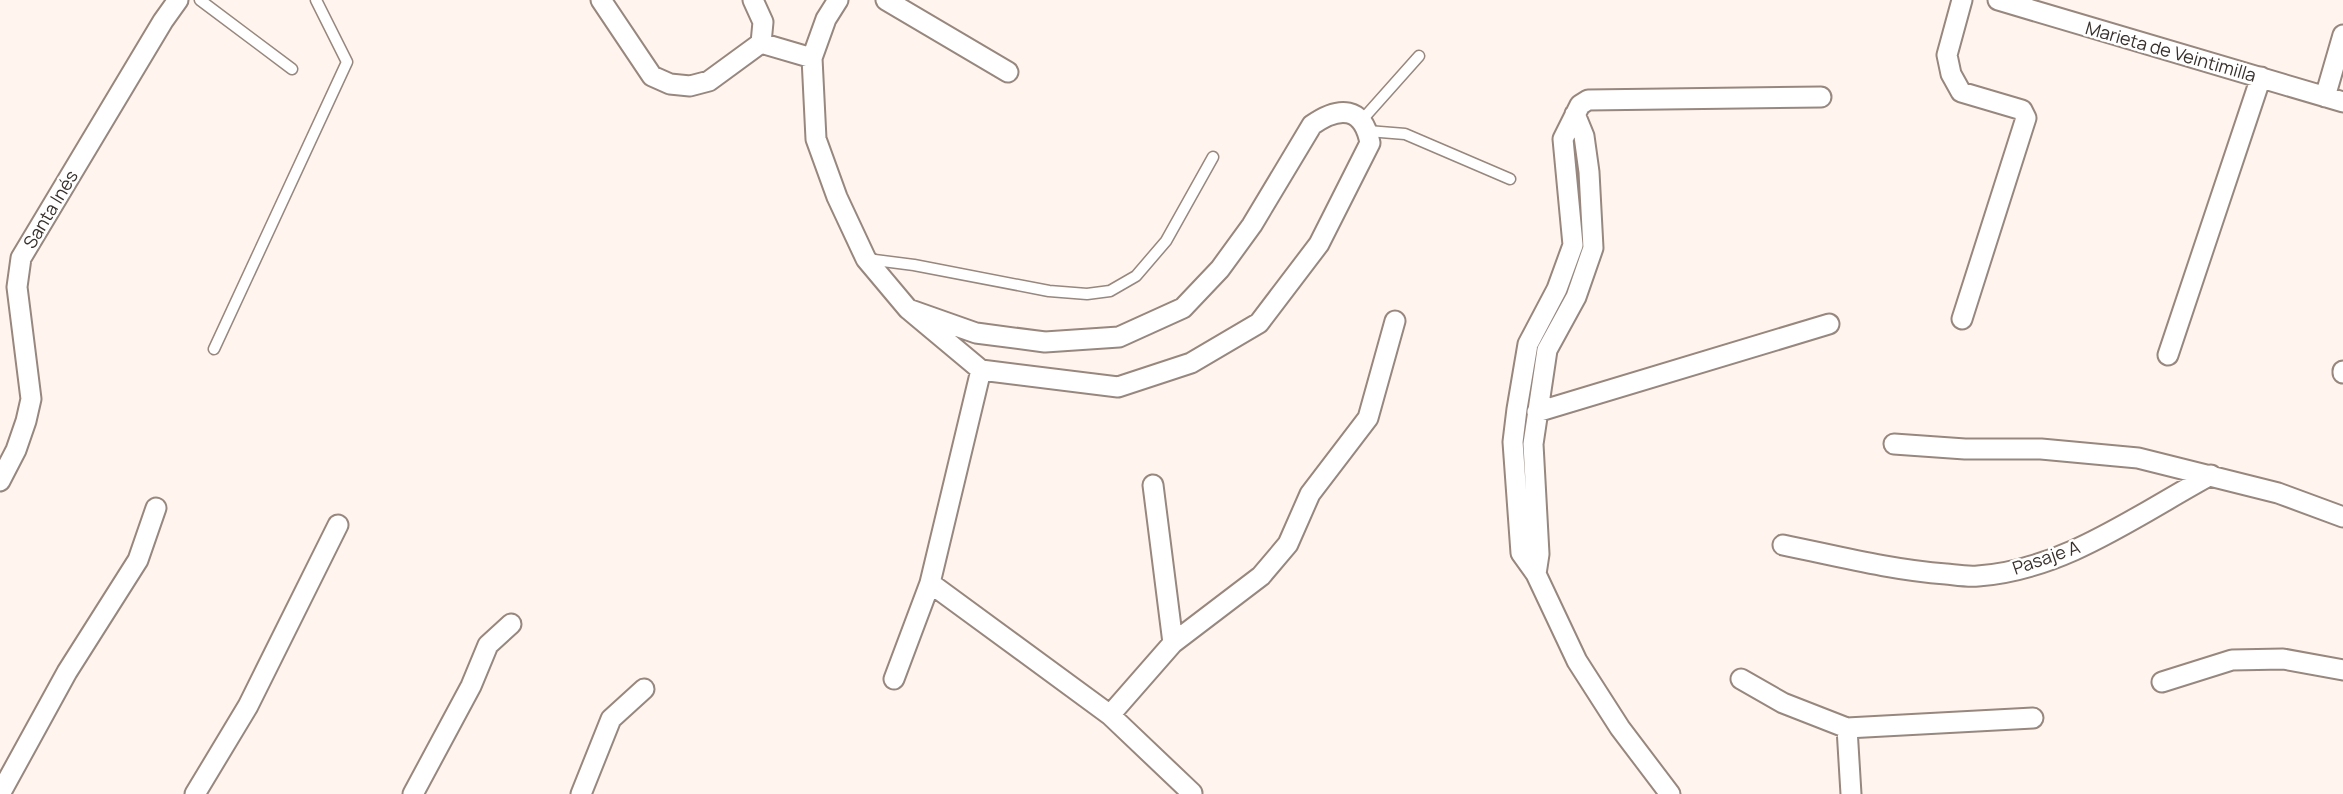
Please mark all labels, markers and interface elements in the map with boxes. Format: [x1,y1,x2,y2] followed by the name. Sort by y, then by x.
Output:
[2083,15,2259,87] street label: Marieta de Veintimilla
[17,165,83,253] street label: Santa Inés
[2009,534,2084,580] street label: Pasaje A

